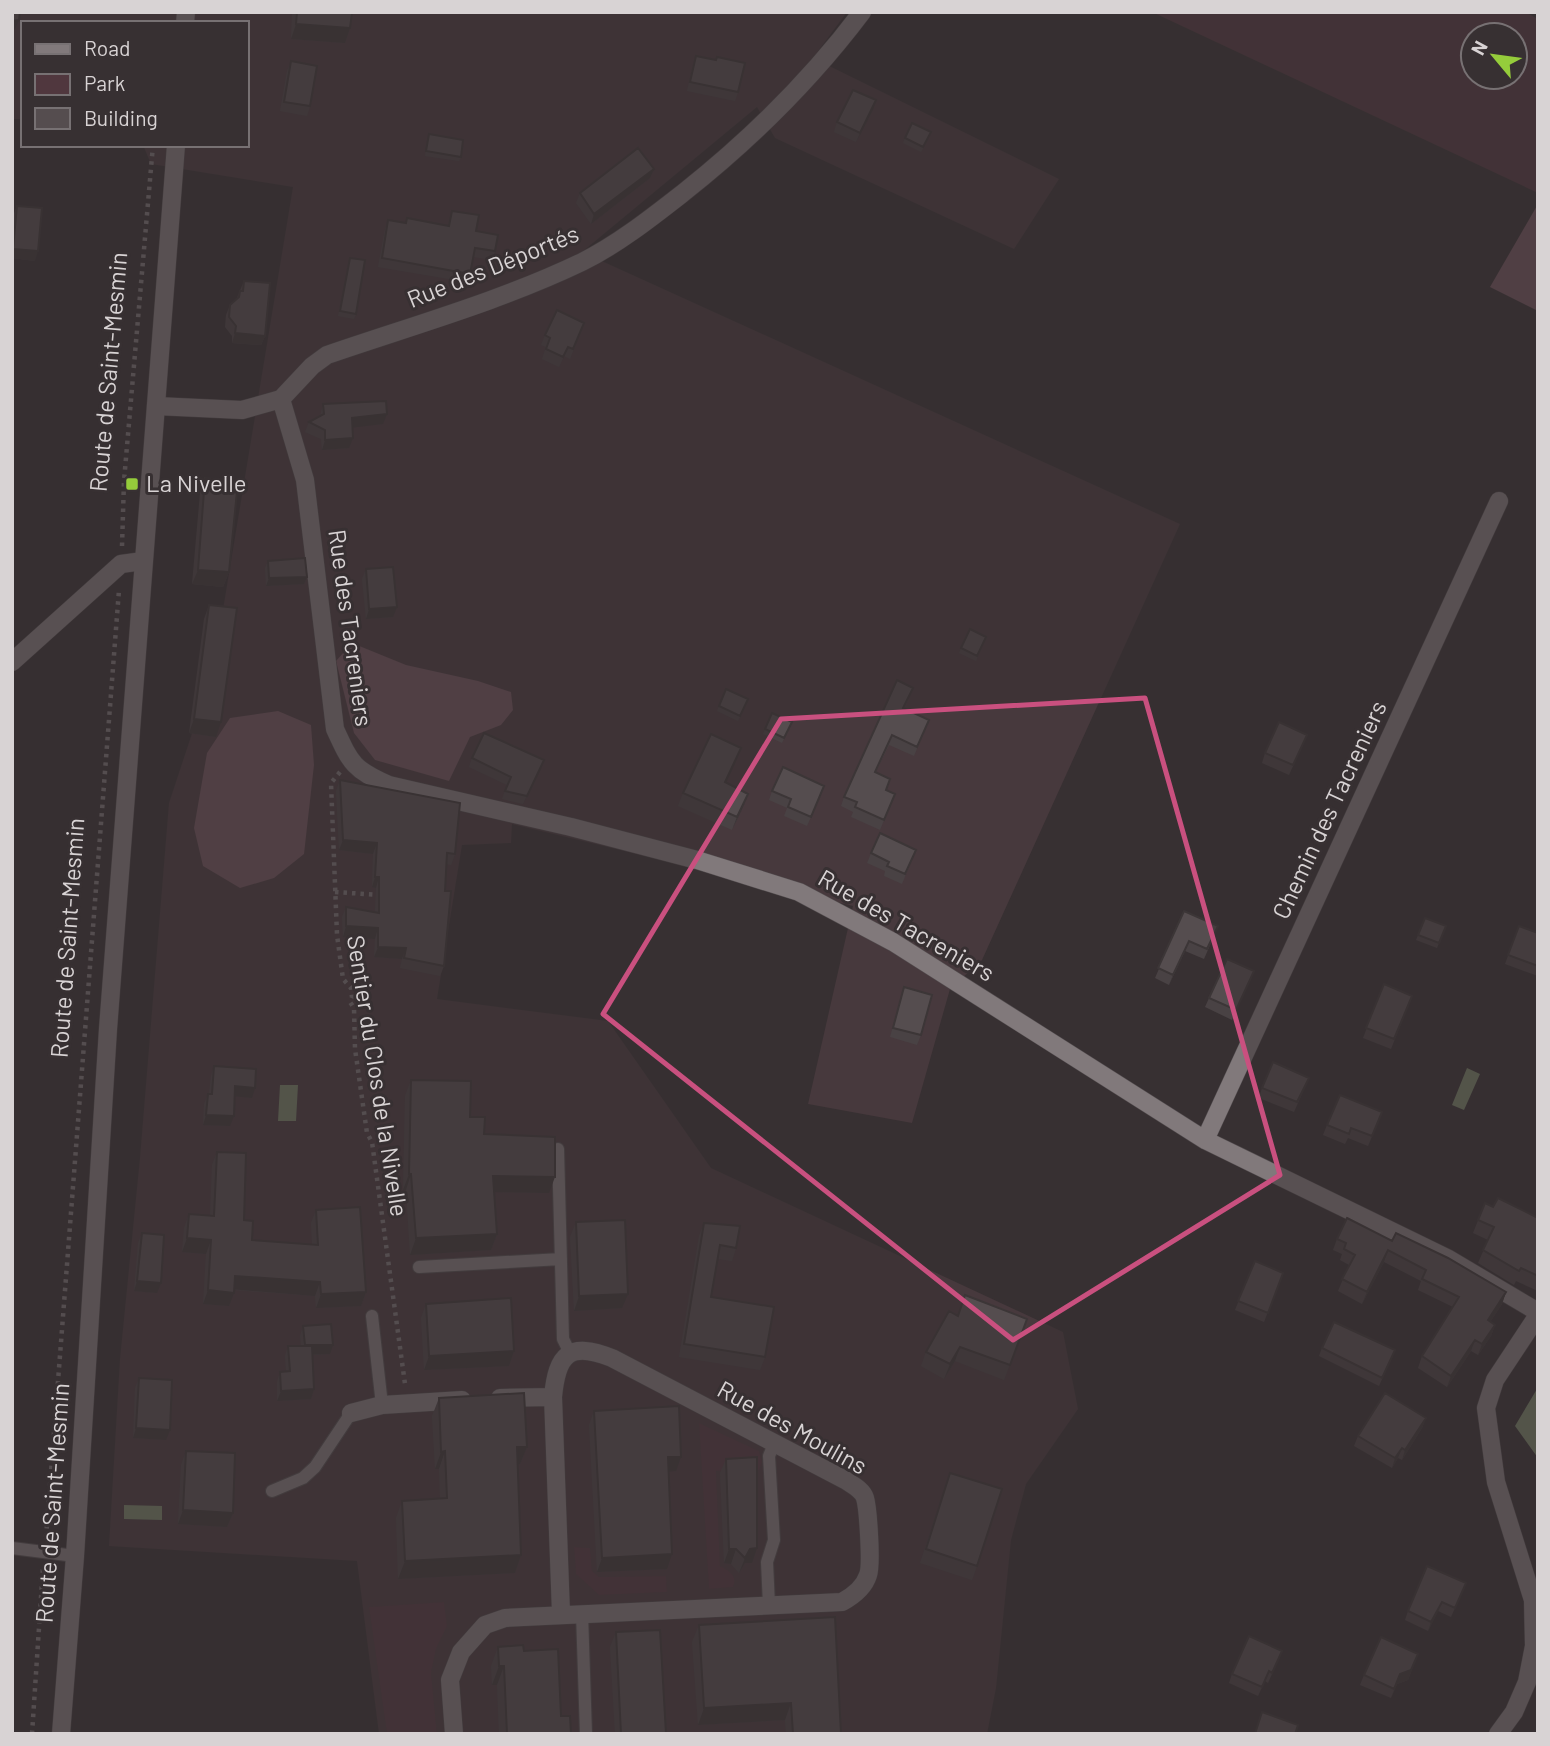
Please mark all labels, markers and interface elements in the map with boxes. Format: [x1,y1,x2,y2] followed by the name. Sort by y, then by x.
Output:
[21,21,248,147] legend
[1459,21,1529,91] north arrow
[84,35,130,60] text: Road
[1466,36,1492,59] text: N
[84,70,125,95] text: Park
[84,105,158,130] text: Building
[402,218,582,313] street label: Rue des Déportés
[83,251,132,493] street label: Route de Saint-Mesmin
[146,468,247,497] place label: La Nivelle
[124,476,140,492] marker: La Nivelle
[323,527,380,728] street label: Rue des Tacreniers
[1265,696,1392,923] street label: Chemin des Tacreniers
[44,817,89,1059] street label: Route de Saint-Mesmin
[813,862,1000,987] street label: Rue des Tacreniers
[342,933,415,1219] street label: Sentier du Clos de la Nivelle
[713,1374,873,1480] street label: Rue des Moulins
[29,1382,74,1624] street label: Route de Saint-Mesmin

